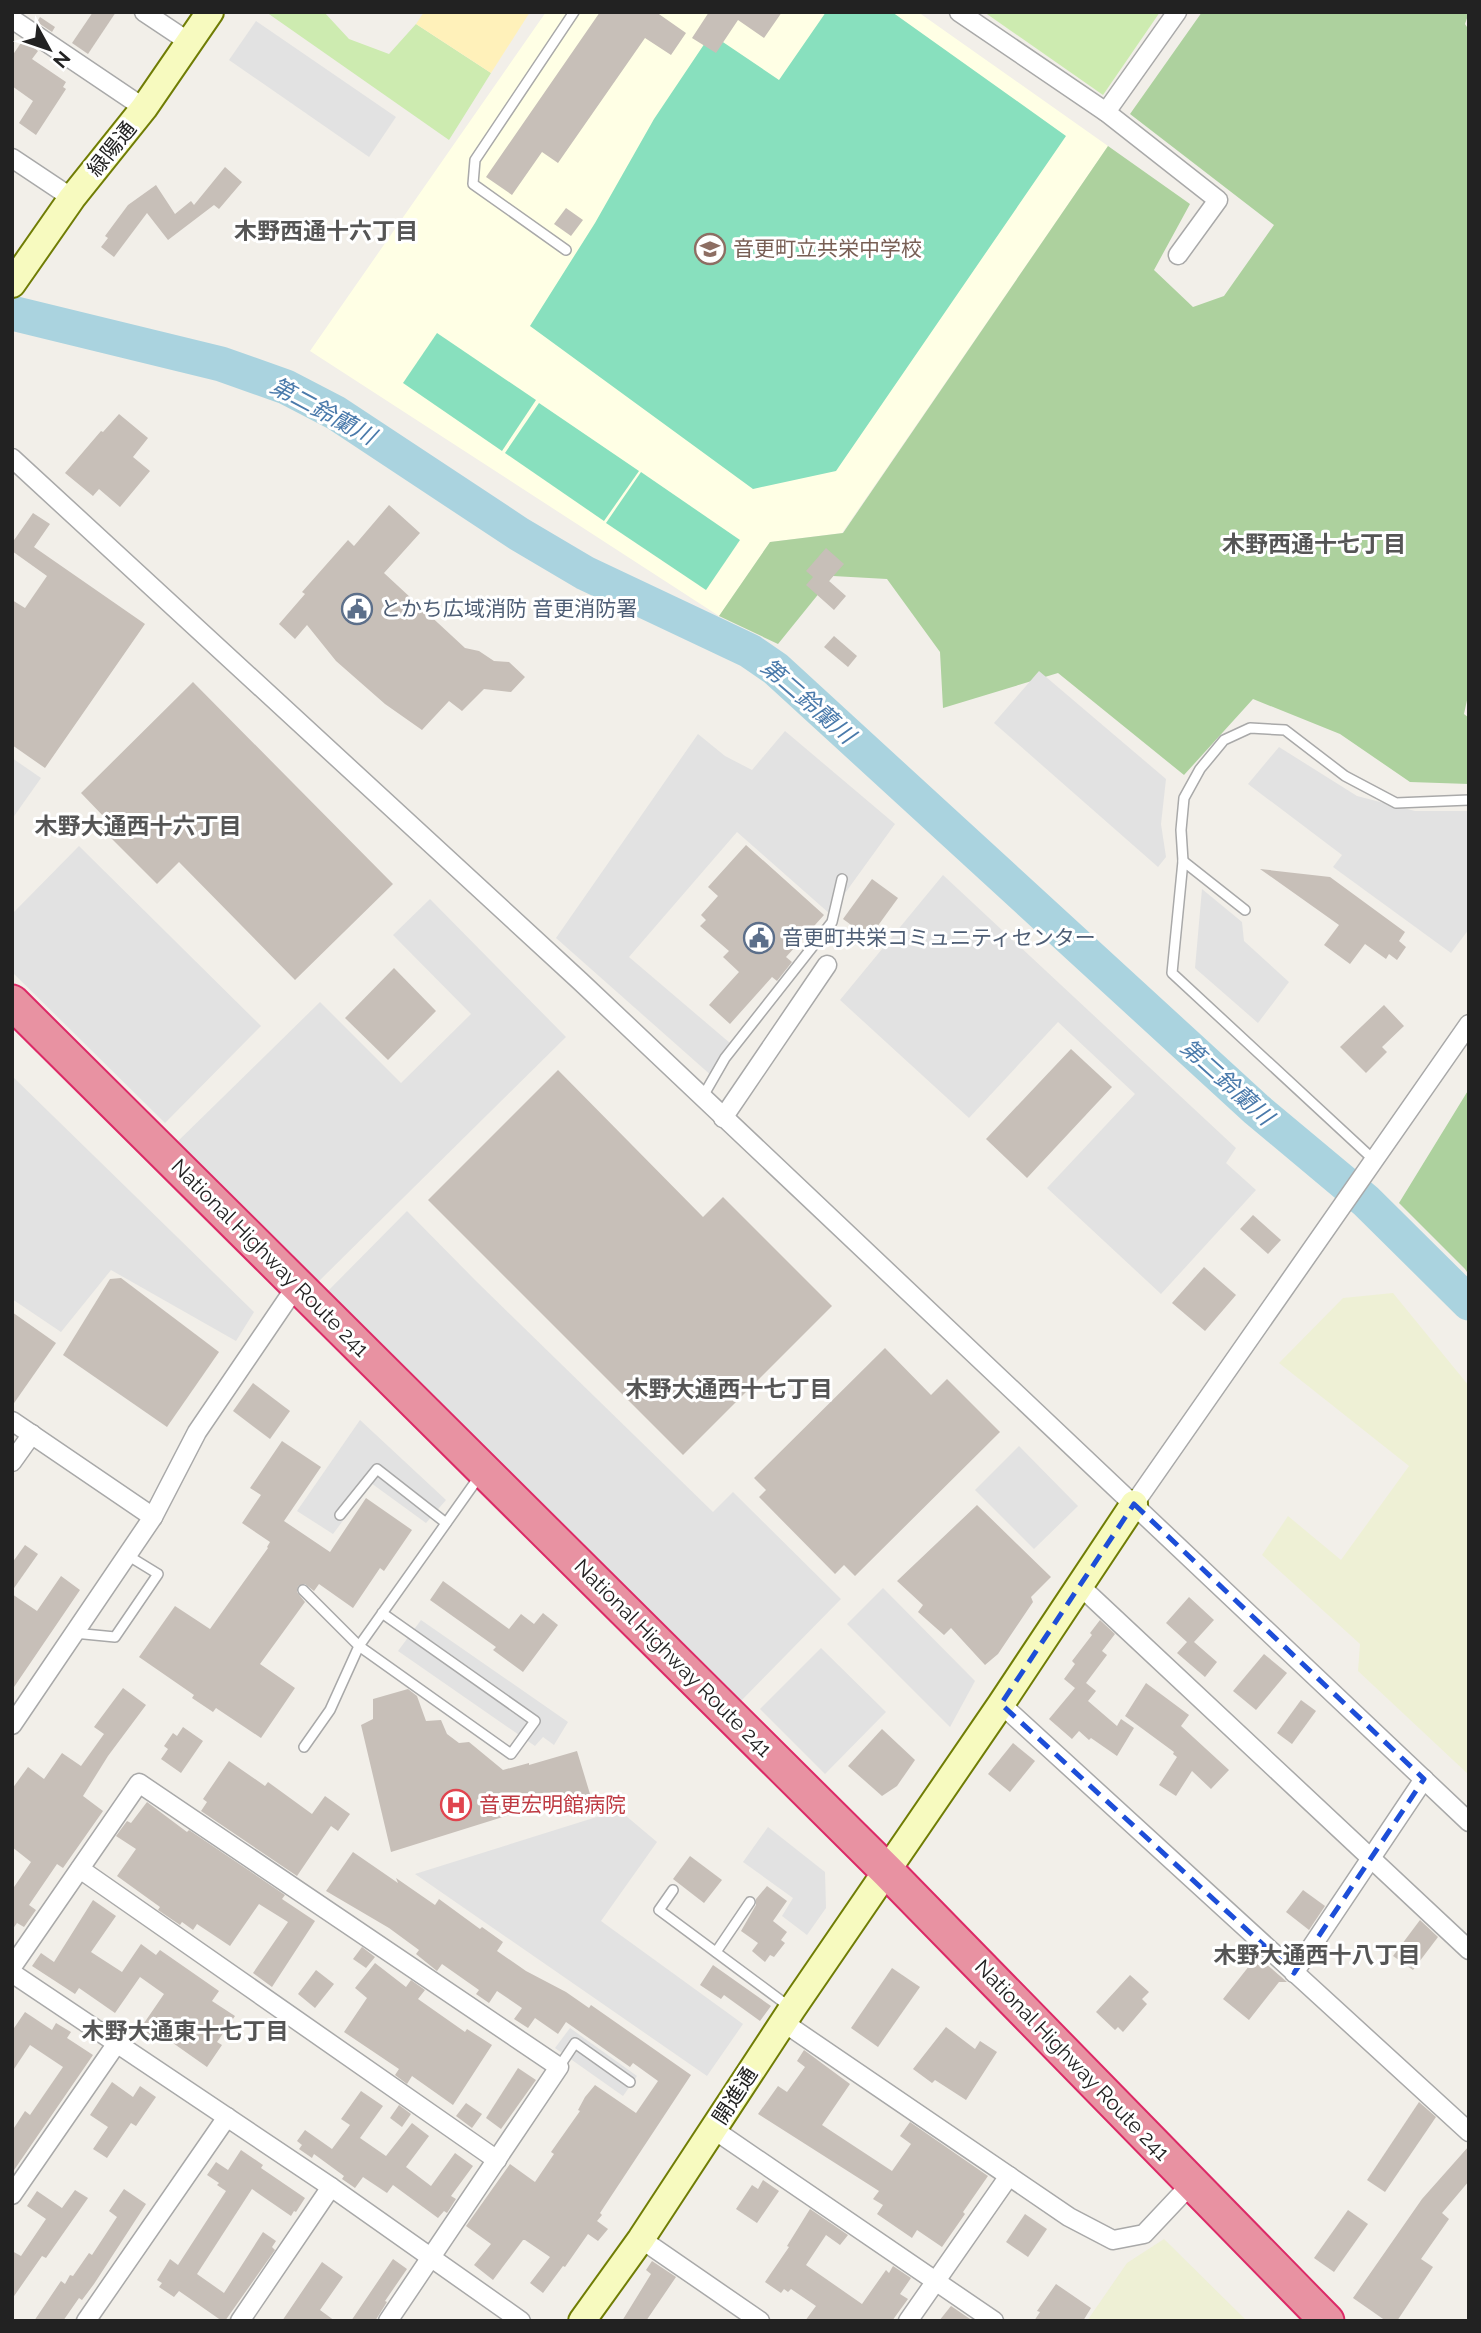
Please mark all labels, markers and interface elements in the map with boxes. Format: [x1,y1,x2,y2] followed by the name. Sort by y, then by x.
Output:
[14,14,84,84] north arrow
[49,47,75,73] text: N
[82,116,141,181] street label: 緑陽通
[234,217,418,244] district label: 木野西通十六丁目
[693,232,727,266] school or university icon: 音更町立共栄中学校
[733,236,922,261] place label: 音更町立共栄中学校
[266,372,383,451] water label: 第二鈴蘭川
[1222,530,1406,557] district label: 木野西通十七丁目
[340,592,374,626] public building icon: とかち広域消防 音更消防署
[380,596,637,621] place label: とかち広域消防 音更消防署
[756,653,863,751] water label: 第二鈴蘭川
[35,812,242,839] district label: 木野大通西十六丁目
[742,921,776,955] public building icon: 音更町共栄コミュニティセンター
[782,925,1096,950] place label: 音更町共栄コミュニティセンター
[1176,1033,1281,1132] water label: 第二鈴蘭川
[166,1154,374,1362] street label: National Highway Route 241
[626,1375,833,1402] district label: 木野大通西十七丁目
[569,1554,777,1762] street label: National Highway Route 241
[439,1788,473,1822] hospital icon: 音更宏明館病院
[479,1792,626,1817] place label: 音更宏明館病院
[1214,1941,1421,1968] district label: 木野大通西十八丁目
[970,1954,1175,2165] street label: National Highway Route 241
[82,2017,289,2044] district label: 木野大通東十七丁目
[707,2063,762,2129] street label: 開進通

